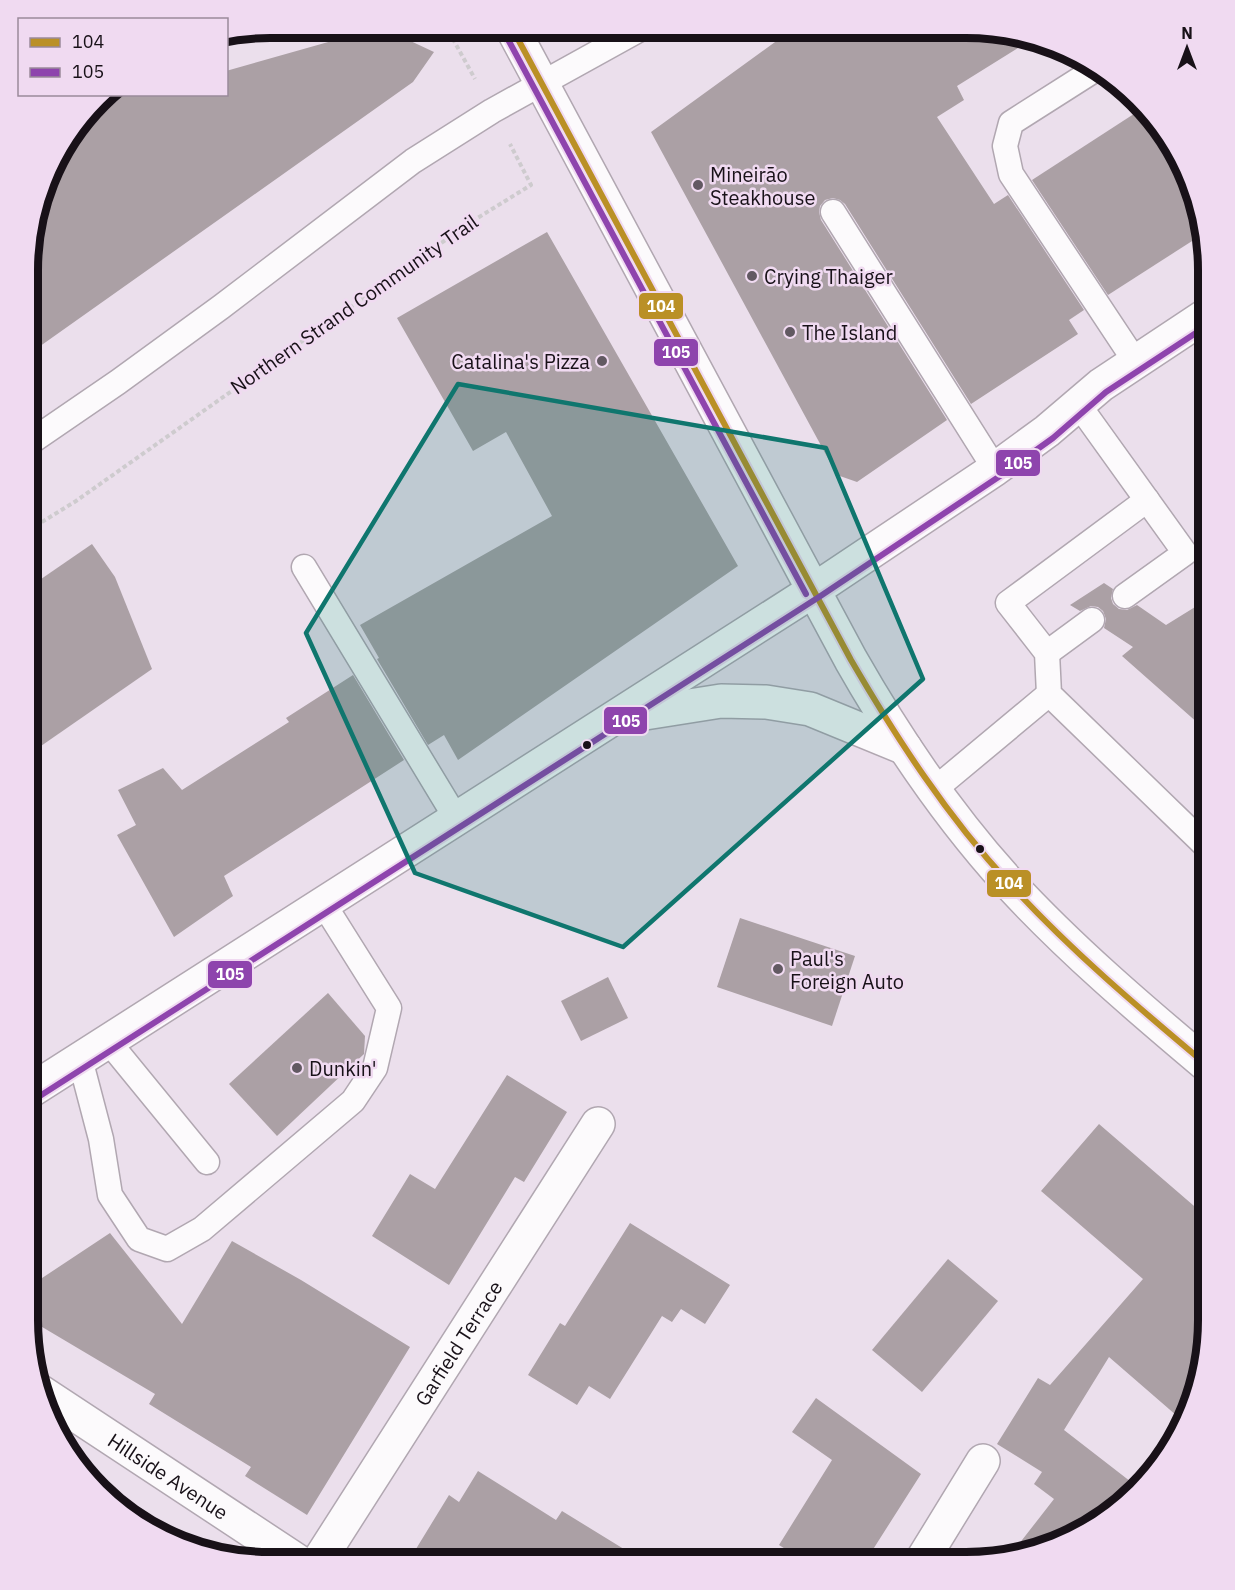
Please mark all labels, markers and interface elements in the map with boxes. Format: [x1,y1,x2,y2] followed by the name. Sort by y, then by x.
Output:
[18,18,228,96] legend
[1157,18,1217,78] north arrow
[1181,23,1193,43] text: N
[72,30,105,53] text: 104
[72,60,104,83] text: 105
[710,161,815,211] place label: Mineirão Steakhouse
[691,178,705,192] marker: Mineirão Steakhouse
[225,208,483,400] street label: Northern Strand Community Trail
[764,263,893,290] place label: Crying Thaiger
[745,269,759,283] marker: Crying Thaiger
[638,292,684,320] line badge: 104
[647,296,676,316] text: 104
[802,319,897,346] place label: The Island
[783,325,797,339] marker: The Island
[653,338,699,367] line badge: 105
[662,342,691,362] text: 105
[451,348,590,375] place label: Catalina's Pizza
[595,354,609,368] marker: Catalina's Pizza
[995,449,1041,477] line badge: 105
[1004,453,1033,473] text: 105
[603,706,648,735] line badge: 105
[612,711,641,731] text: 105
[581,739,593,751] unlabelled marker
[974,843,986,855] unlabelled marker
[986,869,1032,898] line badge: 104
[995,873,1024,893] text: 104
[790,945,904,995] place label: Paul's Foreign Auto
[207,960,253,989] line badge: 105
[771,962,785,976] marker: Paul's Foreign Auto
[216,964,245,984] text: 105
[309,1055,377,1082] place label: Dunkin'
[290,1061,304,1075] marker: Dunkin'
[408,1275,508,1411] street label: Garfield Terrace
[103,1426,234,1525] street label: Hillside Avenue

